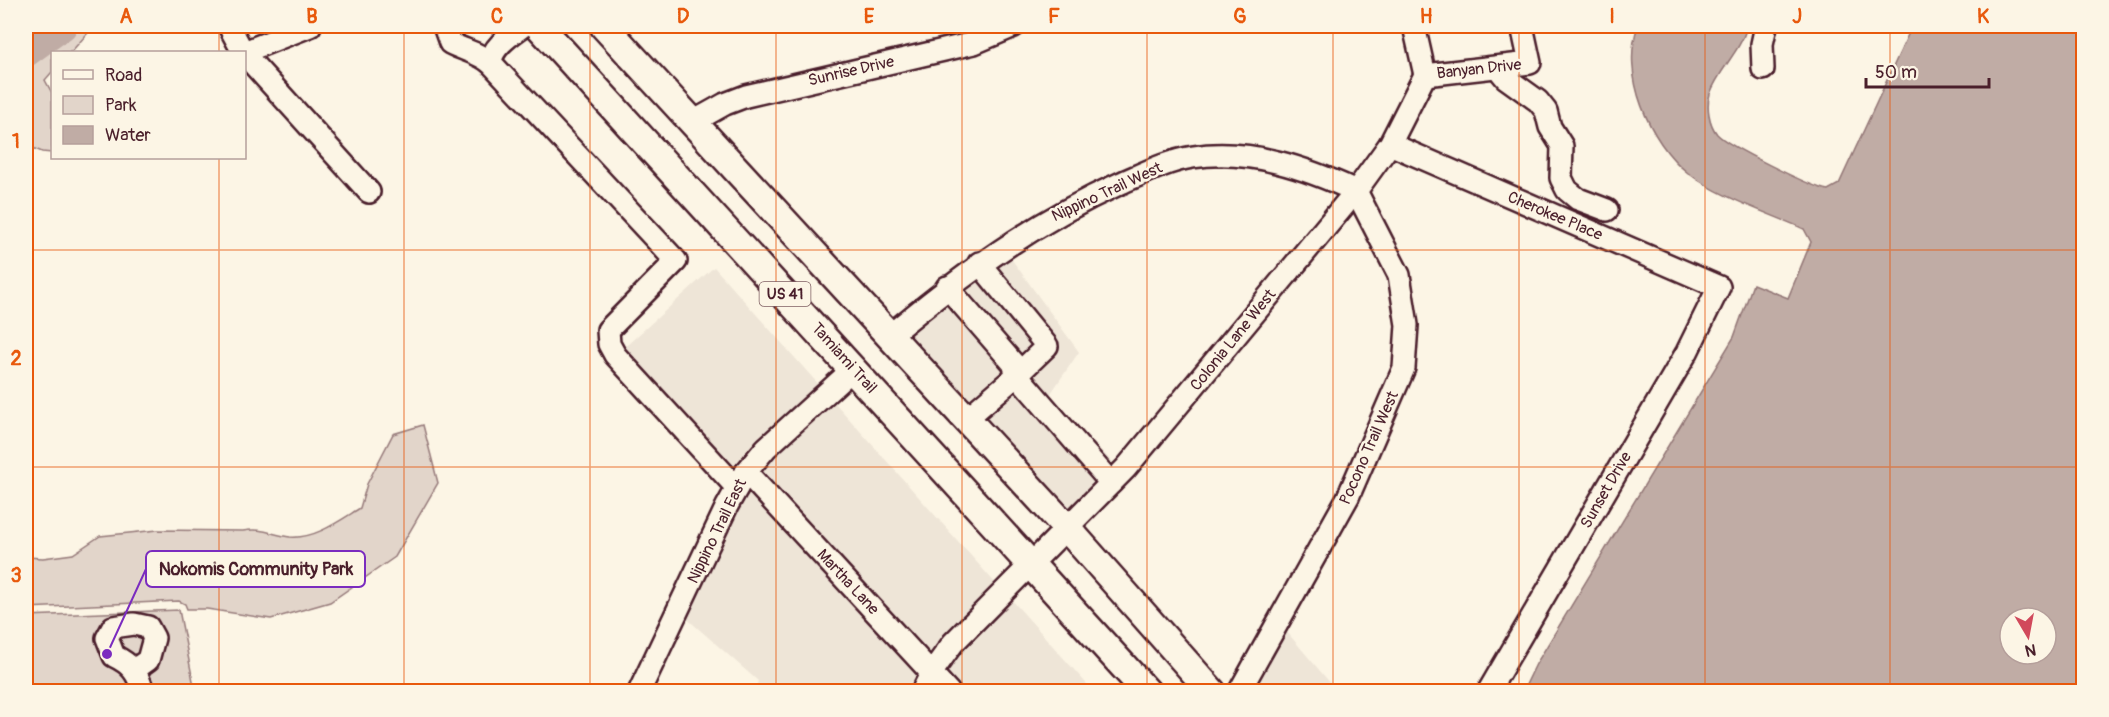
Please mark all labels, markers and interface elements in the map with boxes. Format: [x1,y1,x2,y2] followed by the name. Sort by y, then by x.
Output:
[120,4,133,29] text: A
[306,4,318,29] text: B
[491,4,503,29] text: C
[677,4,690,29] text: D
[864,4,875,29] text: E
[1048,4,1060,29] text: F
[1233,4,1247,29] text: G
[1420,4,1433,29] text: H
[1609,4,1615,29] text: I
[1792,4,1802,29] text: J
[1977,4,1989,29] text: K
[51,51,246,159] legend
[806,51,896,91] street label: Sunrise Drive
[1866,51,1989,89] scale bar
[1436,55,1523,83] street label: Banyan Drive
[1875,61,1917,84] text: 50 m
[105,64,142,87] text: Road
[105,94,137,117] text: Park
[105,124,151,147] text: Water
[12,129,20,154] text: 1
[1049,157,1166,226] street label: Nippino Trail West
[1504,187,1606,245] street label: Cherokee Place
[760,282,810,306] road number: US 41
[1186,285,1280,395] street label: Colonia Lane West
[807,318,881,398] street label: Tamiami Trail
[10,346,22,371] text: 2
[1335,388,1403,508] street label: Pocono Trail West
[1576,448,1636,532] street label: Sunset Drive
[683,475,751,587] street label: Nippino Trail East
[813,545,884,619] street label: Martha Lane
[146,551,365,587] callout: Nokomis Community Park
[159,558,354,581] text: Nokomis Community Park
[10,563,22,588] text: 3
[1998,606,2058,666] north arrow
[2023,639,2037,661] text: N

